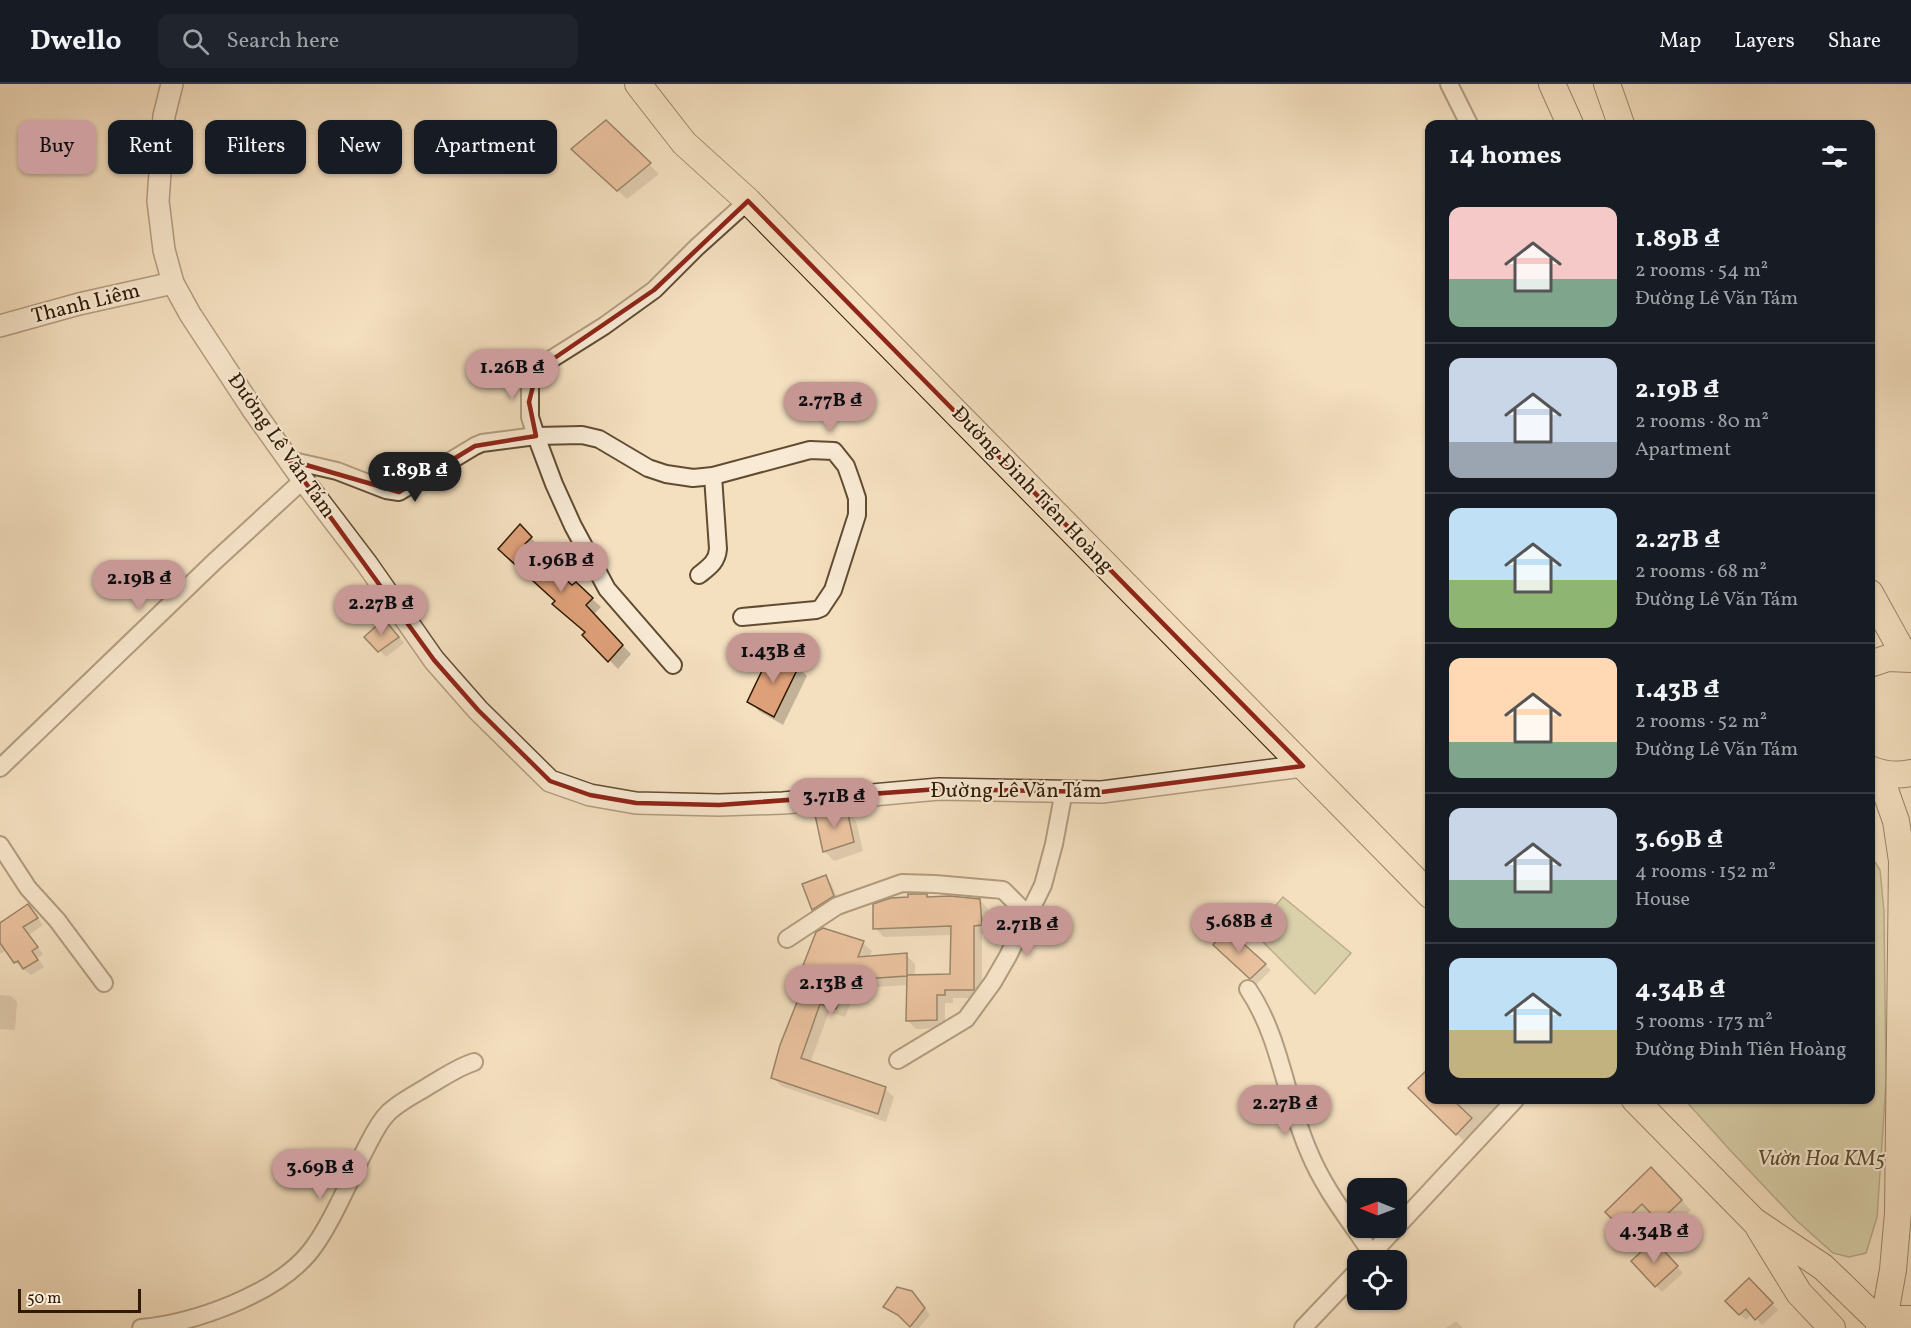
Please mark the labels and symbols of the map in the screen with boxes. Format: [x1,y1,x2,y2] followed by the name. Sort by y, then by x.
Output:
[29,277,143,331] street label: Thanh Liêm
[457,349,567,400] pin: 1.26B ₫
[220,368,342,524] street label: Đường Lê Văn Tám
[775,382,885,433] pin: 2.77B ₫
[944,400,1120,580] street label: Đường Đinh Tiên Hoàng
[360,452,470,503] pin: 1.89B ₫
[506,542,616,593] pin: 1.96B ₫
[84,560,194,611] pin: 2.19B ₫
[326,585,436,636] pin: 2.27B ₫
[718,633,828,684] pin: 1.43B ₫
[930,777,1102,806] street label: Đường Lê Văn Tám
[779,778,889,829] pin: 3.71B ₫
[1184,903,1294,954] pin: 5.68B ₫
[972,906,1082,957] pin: 2.71B ₫
[776,965,886,1016] pin: 2.13B ₫
[1230,1085,1340,1136] pin: 2.27B ₫
[1757,1145,1885,1174] park label: Vườn Hoa KM5
[265,1149,375,1200] pin: 3.69B ₫
[1347,1178,1407,1238] north arrow
[1599,1213,1709,1264] pin: 4.34B ₫
[18,1286,141,1314] scale bar

